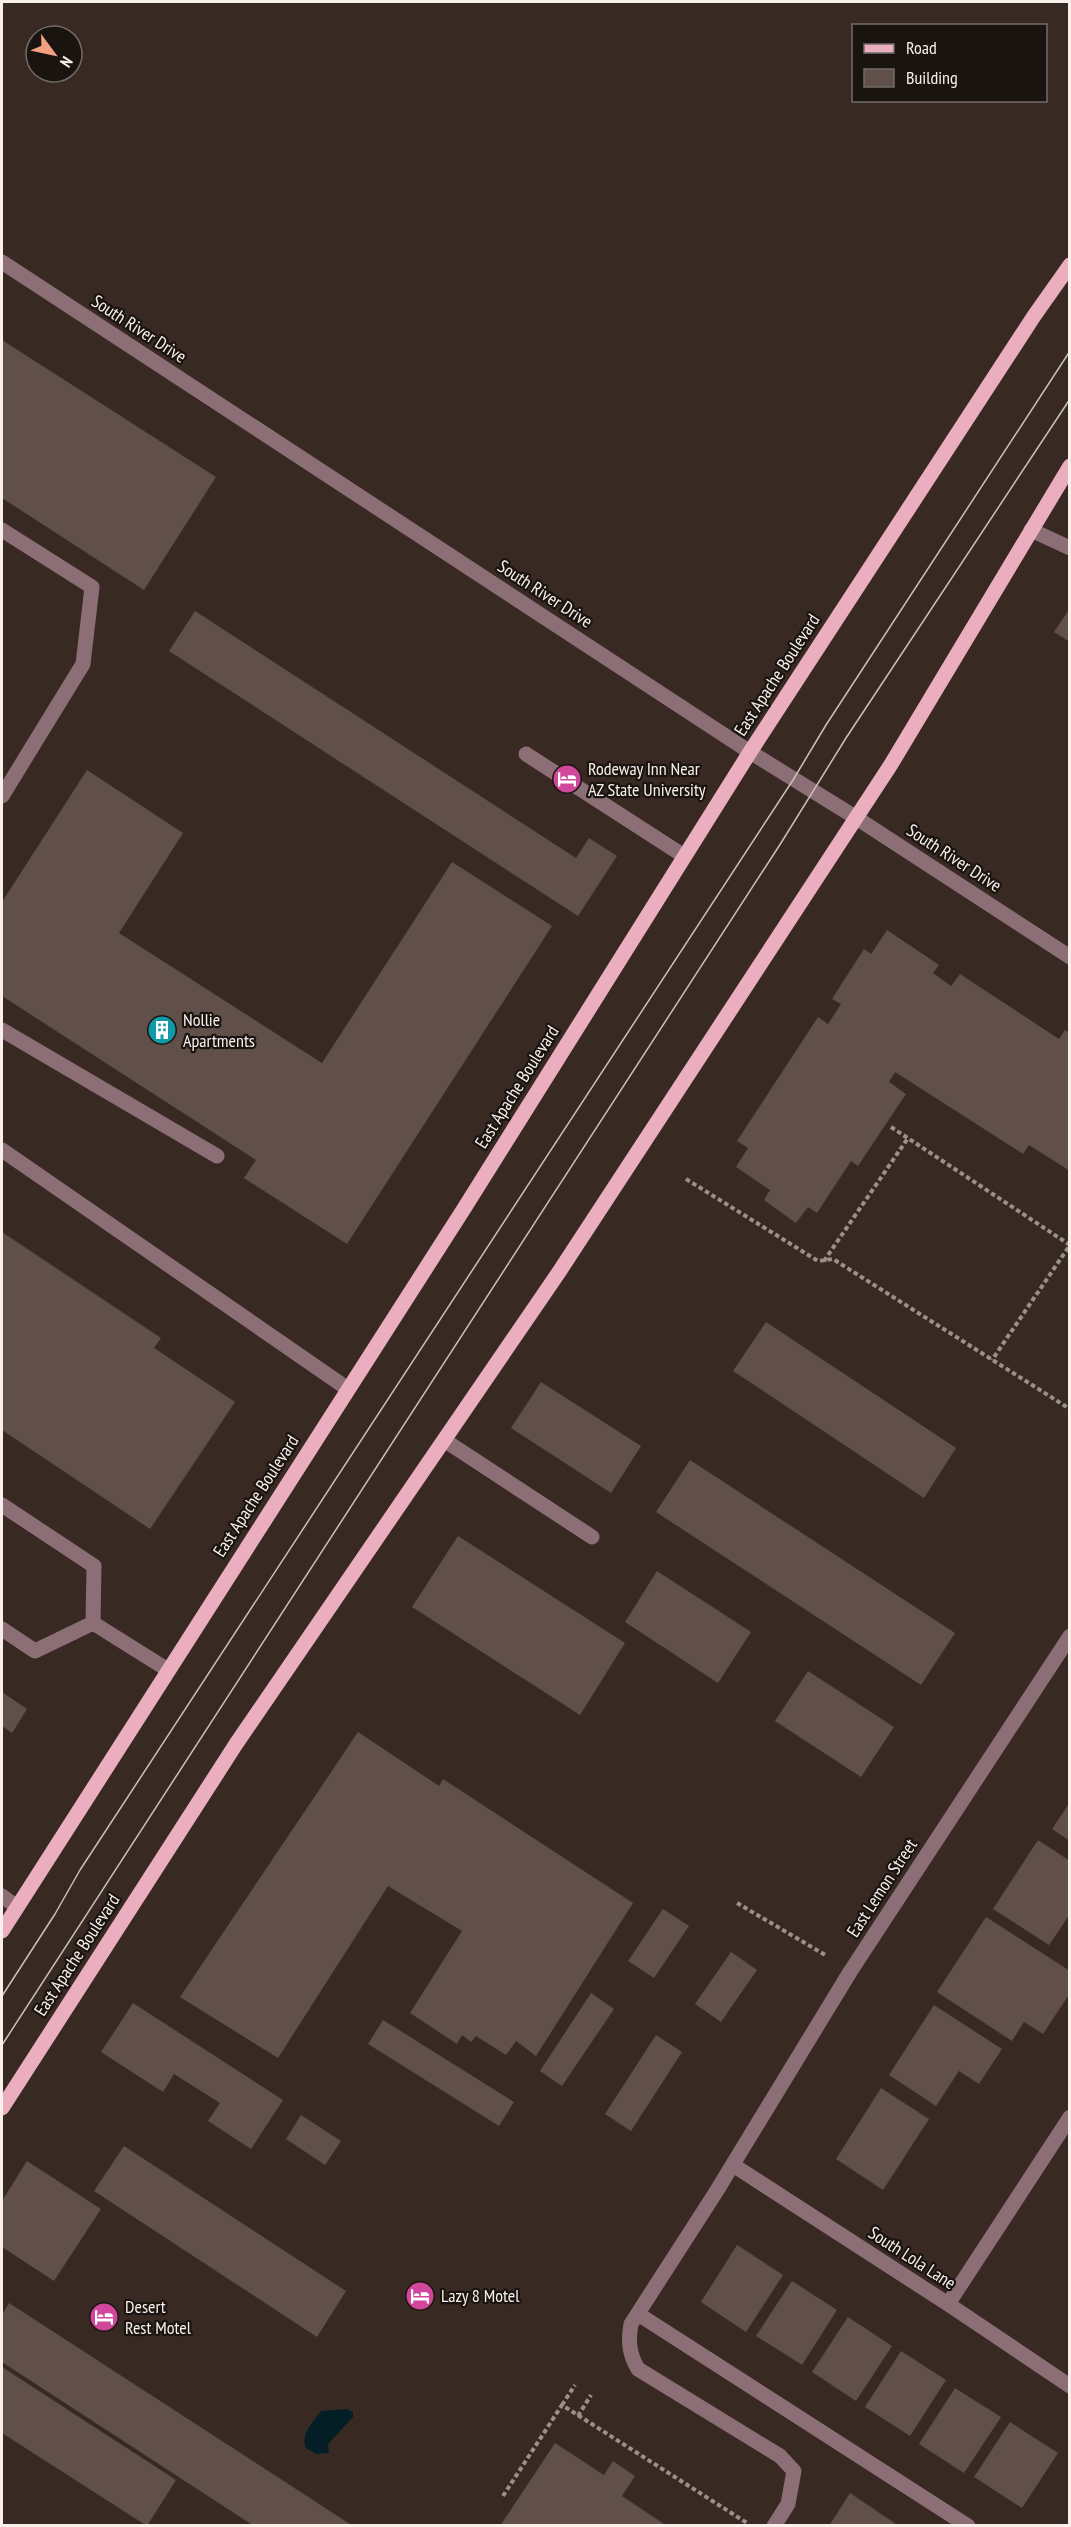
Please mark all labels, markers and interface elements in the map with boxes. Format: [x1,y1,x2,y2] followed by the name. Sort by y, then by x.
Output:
[24,24,84,84] north arrow
[852,24,1047,102] legend
[906,36,937,59] text: Road
[56,53,77,71] text: N
[906,66,958,89] text: Building
[88,289,191,368] street label: South River Drive
[494,554,597,633] street label: South River Drive
[729,609,825,740] street label: East Apache Boulevard
[588,757,706,801] place label: Rodeway Inn Near AZ State University
[551,763,583,795] hotel icon: Rodeway Inn Near AZ State University
[903,818,1006,897] street label: South River Drive
[183,1008,255,1052] place label: Nollie Apartments
[146,1014,178,1046] building icon: Nollie Apartments
[470,1021,564,1152] street label: East Apache Boulevard
[208,1430,304,1561] street label: East Apache Boulevard
[841,1834,922,1941] street label: East Lemon Street
[29,1889,125,2020] street label: East Apache Boulevard
[864,2221,960,2294] street label: South Lola Lane
[404,2280,436,2312] hotel icon: Lazy 8 Motel
[441,2284,520,2307] place label: Lazy 8 Motel
[125,2295,192,2339] place label: Desert Rest Motel
[88,2301,120,2333] hotel icon: Desert Rest Motel

